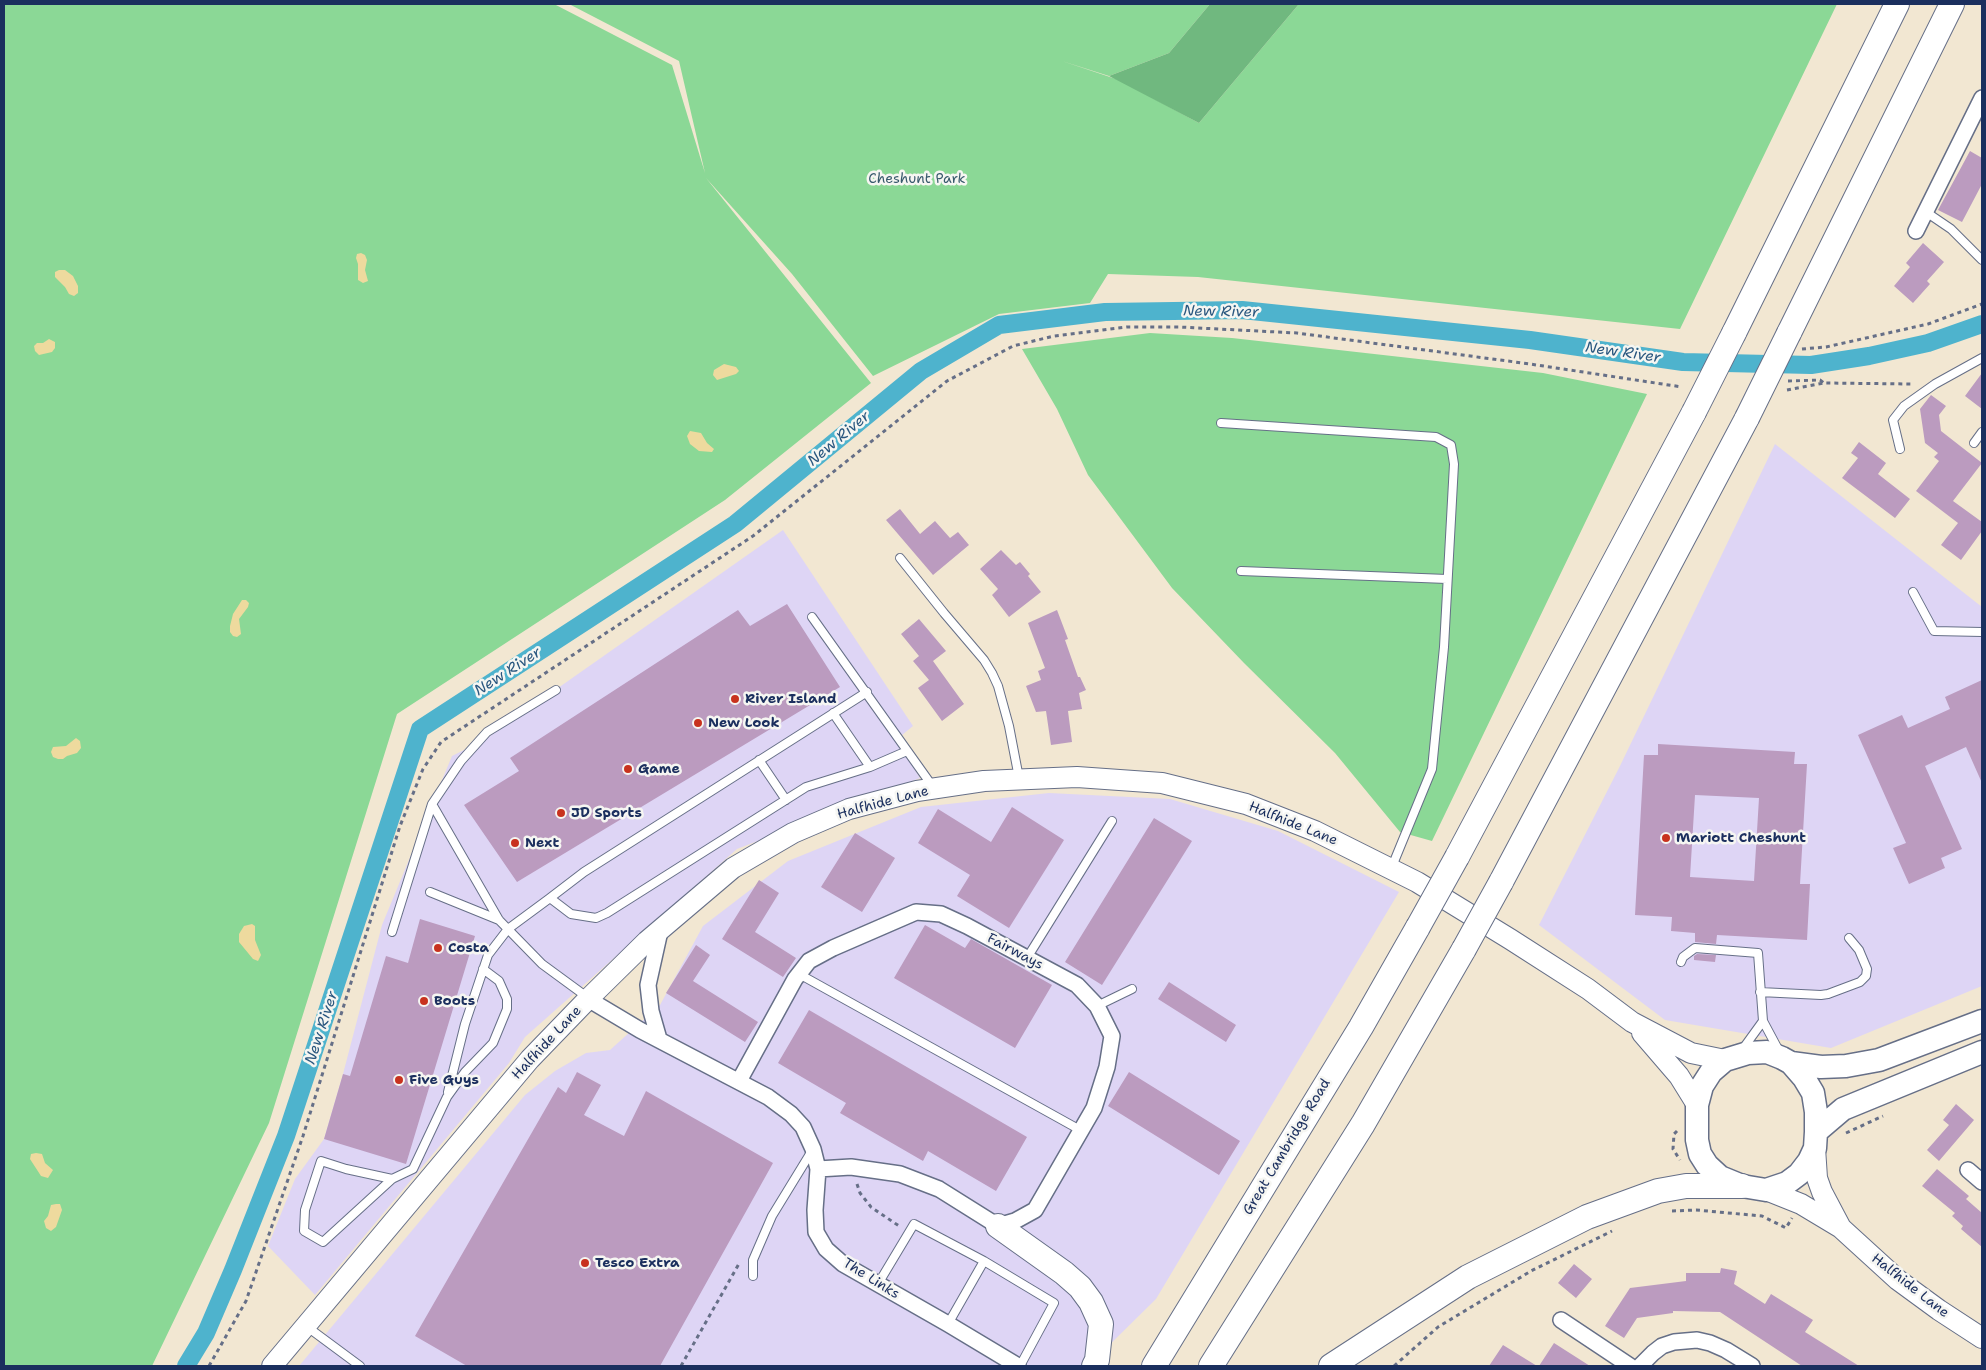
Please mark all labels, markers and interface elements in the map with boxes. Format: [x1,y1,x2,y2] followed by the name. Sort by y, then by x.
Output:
[868,171,966,187] park label: Cheshunt Park
[1183,302,1259,322] water label: New River
[1584,339,1662,367] water label: New River
[804,408,874,470] water label: New River
[471,644,545,700] water label: New River
[745,691,837,707] place label: River Island
[729,693,741,705] marker: River Island
[708,715,780,731] place label: New Look
[692,717,704,729] marker: New Look
[638,761,680,777] place label: Game
[622,763,634,775] marker: Game
[835,783,931,823] street label: Halfhide Lane
[1246,799,1340,849] street label: Halfhide Lane
[571,805,642,821] place label: JD Sports
[555,807,567,819] marker: JD Sports
[1676,830,1806,846] place label: Mariott Cheshunt
[1660,832,1672,844] marker: Mariott Cheshunt
[525,835,559,851] place label: Next
[509,837,521,849] marker: Next
[984,930,1046,974] street label: Fairways
[448,940,489,956] place label: Costa
[432,942,444,954] marker: Costa
[302,989,342,1067] water label: New River
[434,993,475,1009] place label: Boots
[418,995,430,1007] marker: Boots
[509,1003,585,1083] street label: Halfhide Lane
[409,1072,479,1088] place label: Five Guys
[393,1074,405,1086] marker: Five Guys
[1240,1076,1334,1218] street label: Great Cambridge Road
[1868,1250,1952,1322] street label: Halfhide Lane
[595,1255,680,1271] place label: Tesco Extra
[840,1255,902,1303] street label: The Links
[579,1257,591,1269] marker: Tesco Extra

